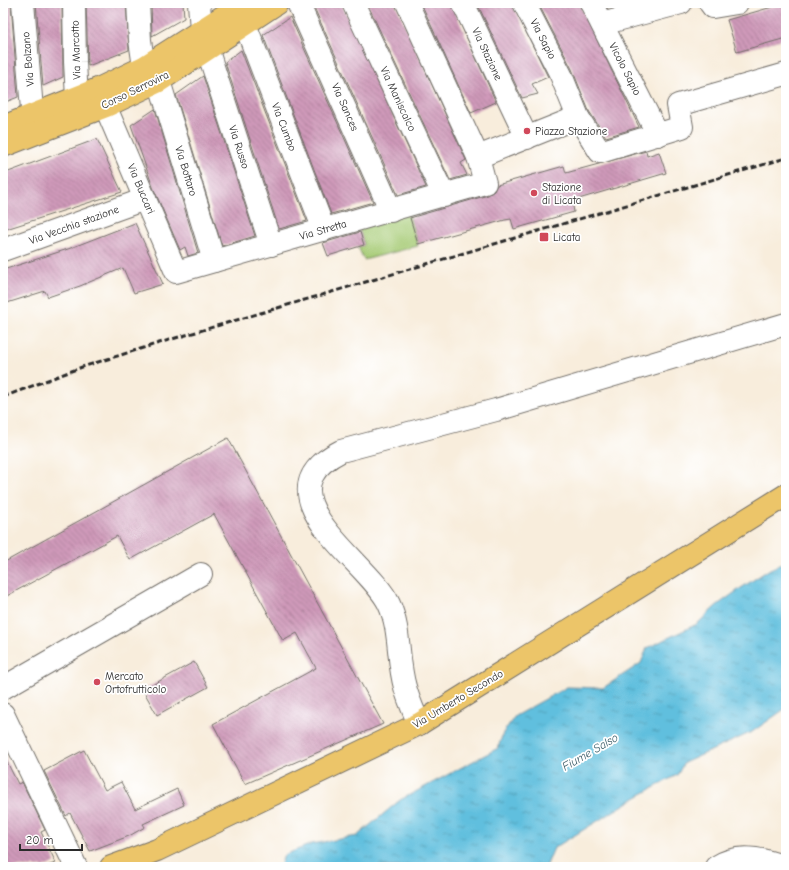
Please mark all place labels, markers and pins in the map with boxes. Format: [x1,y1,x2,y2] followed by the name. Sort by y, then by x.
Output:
[535,125,608,138] place label: Piazza Stazione
[522,126,532,136] marker: Piazza Stazione
[542,181,582,207] place label: Stazione di Licata
[529,188,539,198] marker: Stazione di Licata
[538,231,550,243] marker: Licata
[553,231,580,244] place label: Licata
[105,670,166,696] place label: Mercato Ortofrutticolo
[92,677,102,687] marker: Mercato Ortofrutticolo

